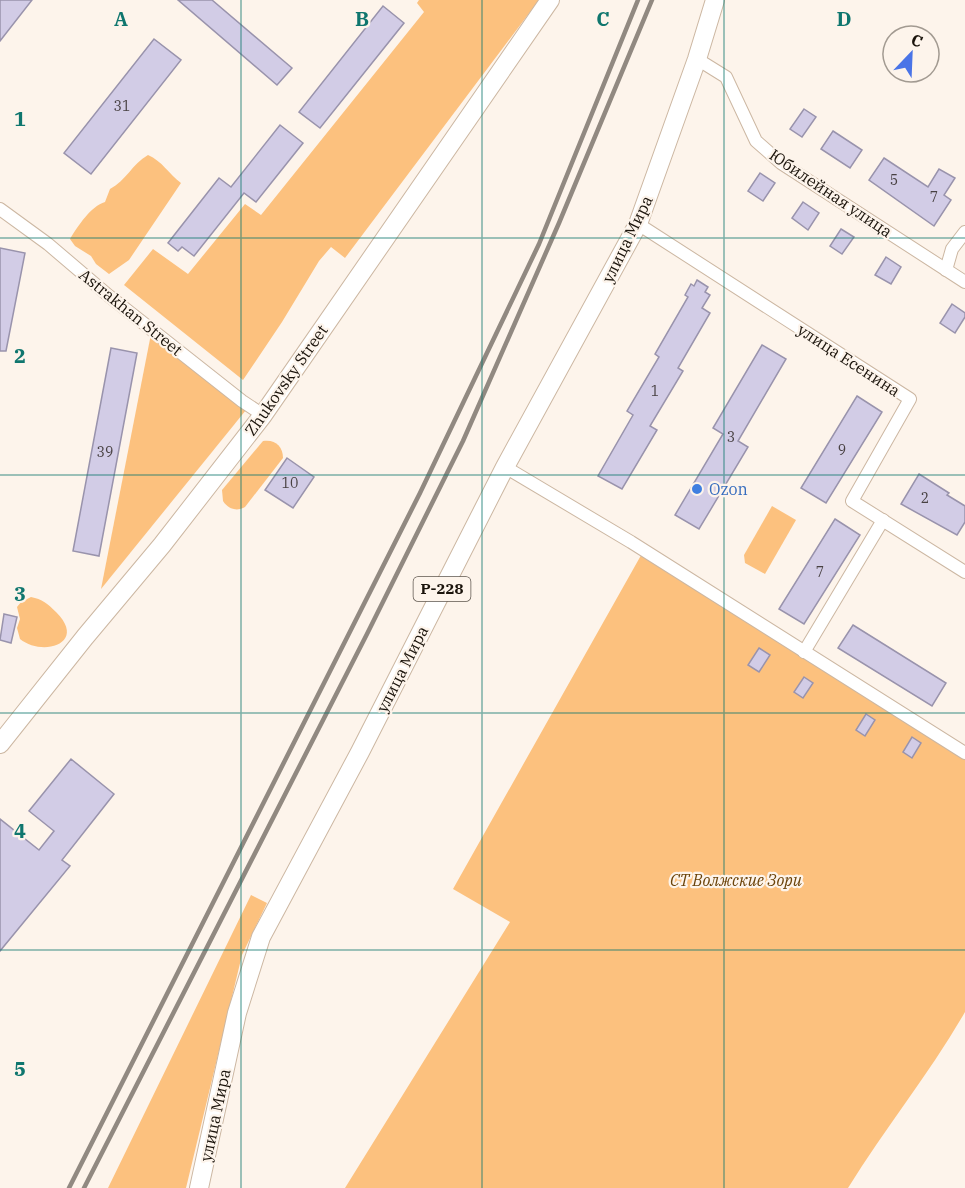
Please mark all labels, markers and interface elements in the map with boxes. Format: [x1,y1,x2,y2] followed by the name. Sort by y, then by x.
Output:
[114,5,128,32] text: A
[355,5,369,32] text: B
[596,5,610,32] text: C
[836,5,852,32] text: D
[881,24,941,84] north arrow
[908,29,926,51] text: С
[114,97,130,115] house number: 31
[14,105,26,132] text: 1
[766,145,896,242] street label: Юбилейная улица
[890,171,898,189] house number: 5
[930,188,938,206] house number: 7
[597,192,657,286] street label: улица Мира
[75,264,187,360] street label: Astrakhan Street
[794,319,904,401] street label: улица Есенина
[240,320,332,439] street label: Zhukovsky Street
[14,342,26,369] text: 2
[651,382,659,400] house number: 1
[727,428,735,446] house number: 3
[838,441,846,459] house number: 9
[97,443,113,461] house number: 39
[282,474,298,492] house number: 10
[709,479,748,499] place label: Ozon
[690,482,704,496] marker: Ozon
[921,489,929,507] house number: 2
[816,563,824,581] house number: 7
[414,577,470,601] road number: Р-228
[14,580,26,607] text: 3
[372,622,432,716] street label: улица Мира
[14,817,26,844] text: 4
[670,870,802,890] park label: СТ Волжские Зори
[14,1055,26,1082] text: 5
[195,1067,235,1163] street label: улица Мира

